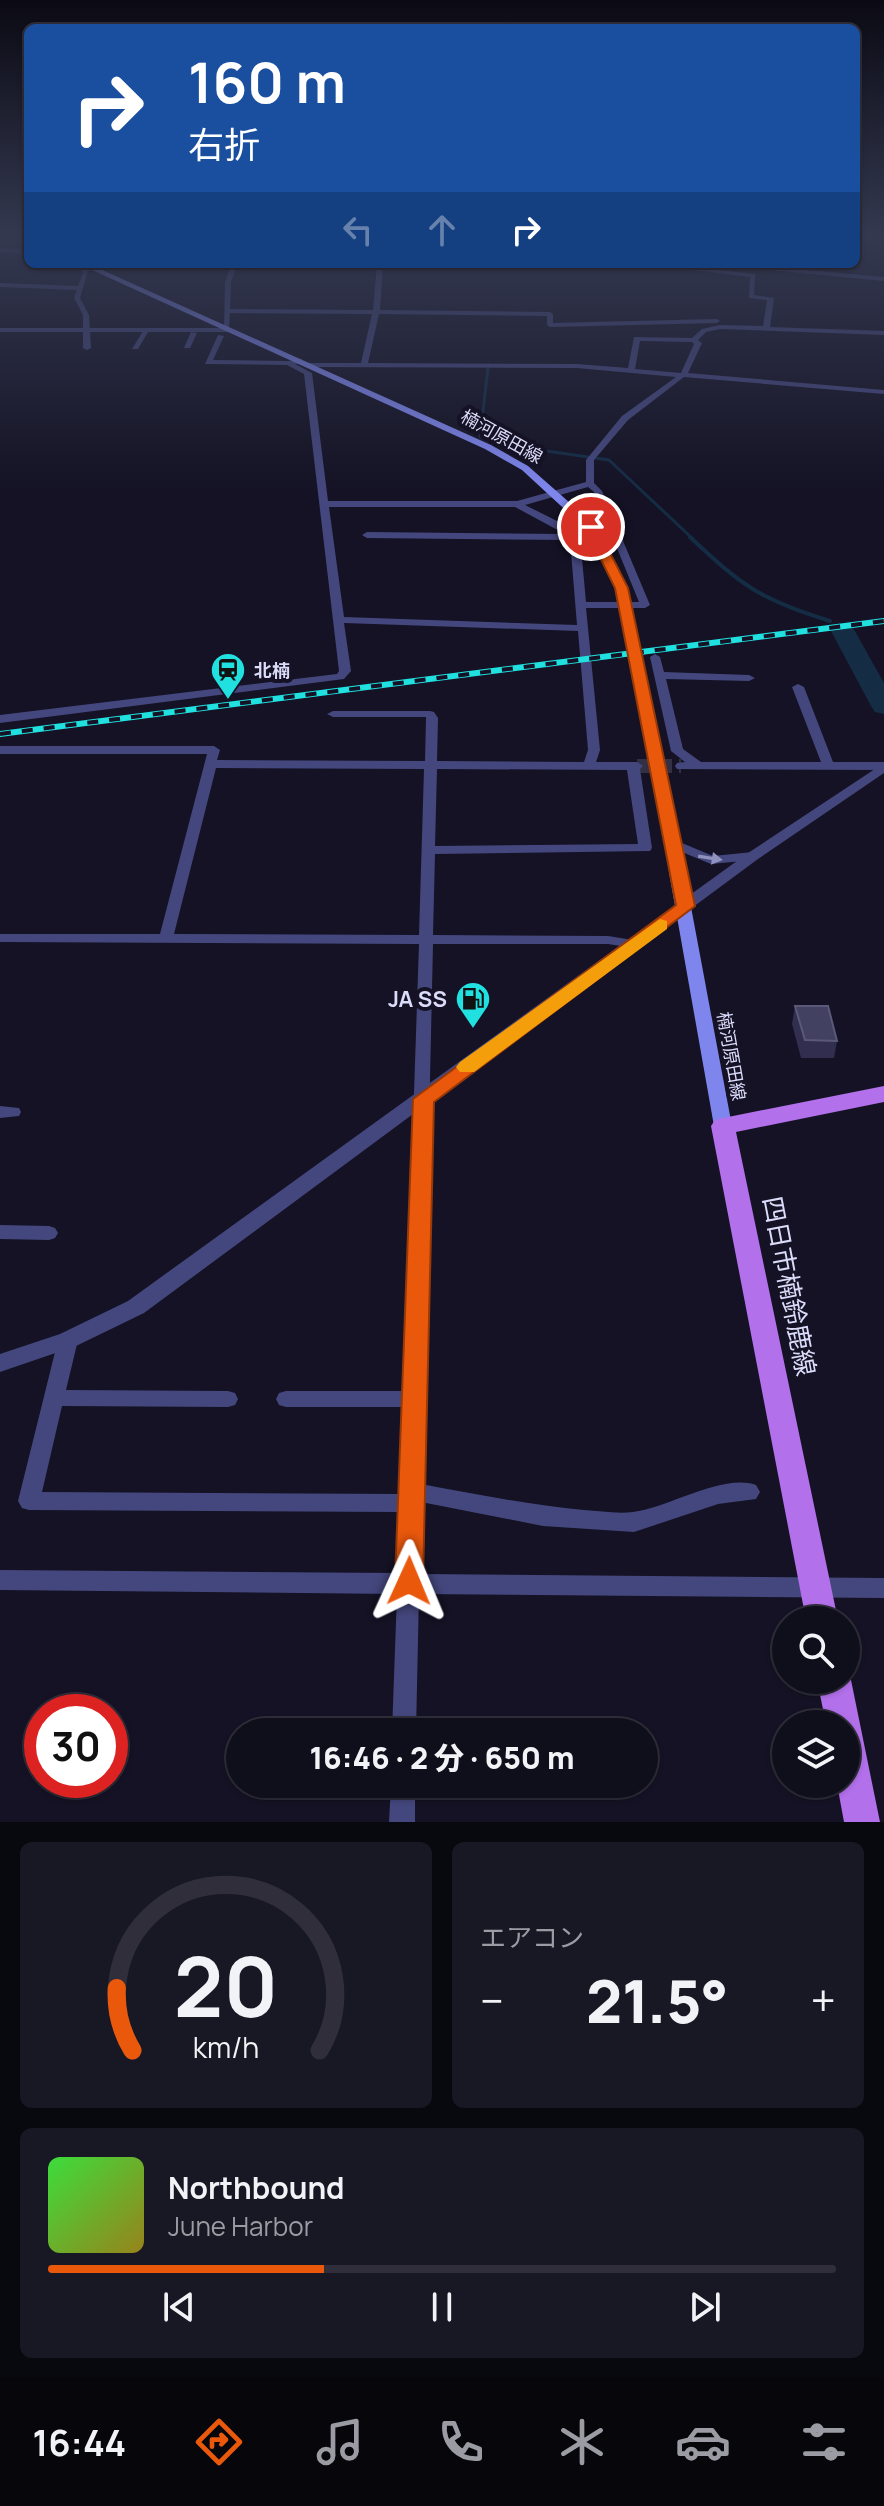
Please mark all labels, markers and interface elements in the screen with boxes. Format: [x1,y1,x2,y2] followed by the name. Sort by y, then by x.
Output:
[188,43,346,120] text: 160 m
[56,56,160,160] icon: right
[188,120,260,169] text: 右折
[336,208,380,252] icon: left
[420,208,464,252] icon: ahead
[504,208,548,252] icon: right
[457,404,547,468] street label: 楠河原田線
[557,493,625,561] pin
[569,505,613,549] icon: arrive
[209,651,247,701] station icon: 北楠
[254,658,290,682] place label: 北楠
[698,852,723,865] one-way arrow
[454,980,492,1030] fuel station icon: JA SS
[388,984,447,1014] place label: JA SS
[712,1010,752,1102] street label: 楠河原田線
[755,1193,825,1379] street label: 四日市楠鈴鹿線
[367,1539,451,1623] position arrow
[772,1606,860,1798] map controls
[772,1606,860,1694] button: search
[24,1694,128,1798] speed limit sign: 30
[772,1710,860,1798] button: layers
[309,1737,575,1778] text: 16:46 · 2 分 · 650 m
[480,1919,584,1955] text: エアコン
[174,1928,278,2042] text: 20
[586,1959,729,2041] text: 21.5°
[480,1970,504,2030] text: −
[811,1970,836,2030] text: +
[193,2028,259,2067] text: km/h
[168,2167,345,2208] text: Northbound
[168,2208,313,2244] text: June Harbor
[157,2285,201,2329] icon: previous
[420,2285,464,2329] icon: pause
[683,2285,727,2329] icon: next
[191,2414,247,2470] icon: directions
[312,2414,368,2470] icon: music
[433,2414,489,2470] icon: phone
[554,2414,610,2470] icon: climate
[675,2414,731,2470] icon: car
[796,2414,852,2470] icon: filters
[32,2418,126,2467] text: 16:44

